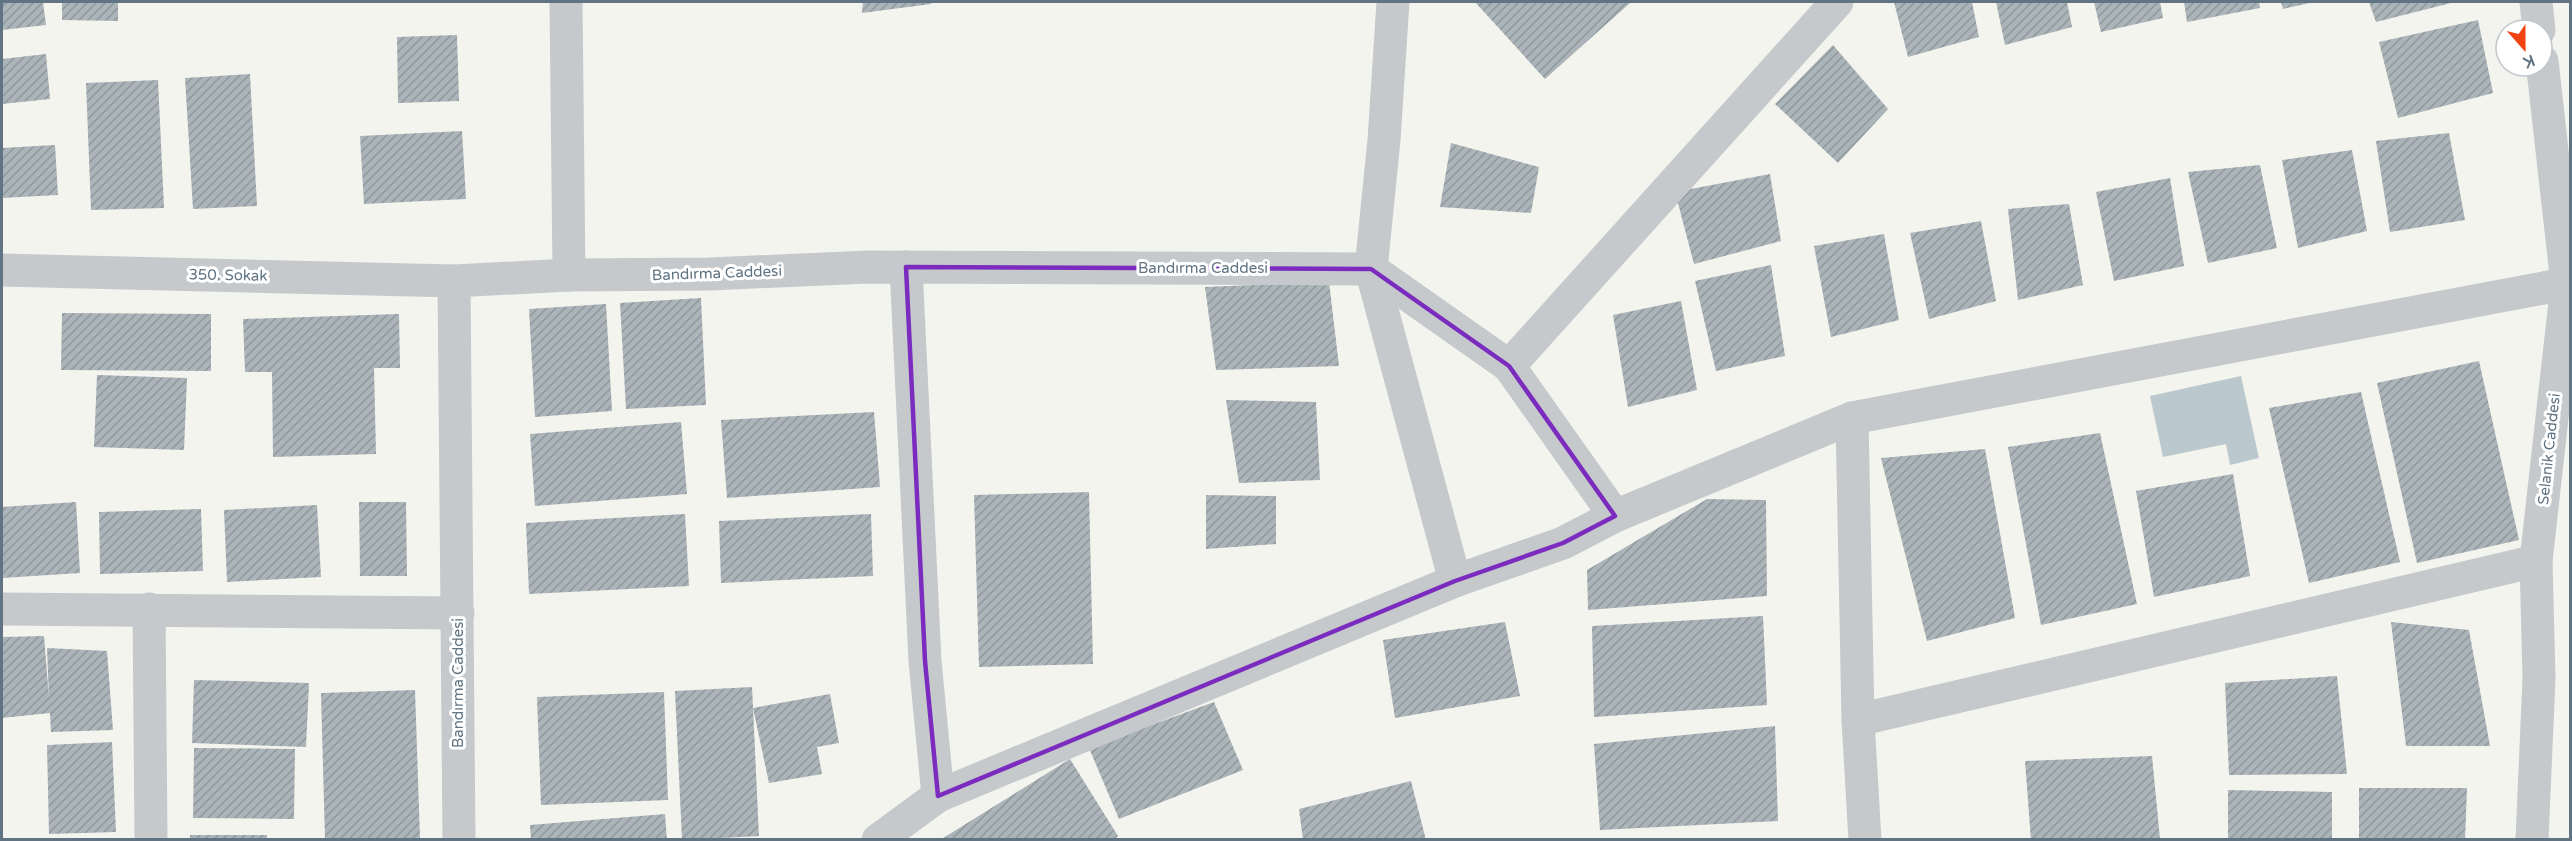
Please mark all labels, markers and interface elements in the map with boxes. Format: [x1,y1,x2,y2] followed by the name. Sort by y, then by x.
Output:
[2494,18,2554,78] north arrow
[2520,50,2538,72] text: K
[1138,259,1268,277] street label: Bandırma Caddesi
[652,262,782,284] street label: Bandırma Caddesi
[188,265,268,285] street label: 350. Sokak
[2534,392,2564,506] street label: Selanik Caddesi
[449,618,467,748] street label: Bandırma Caddesi

